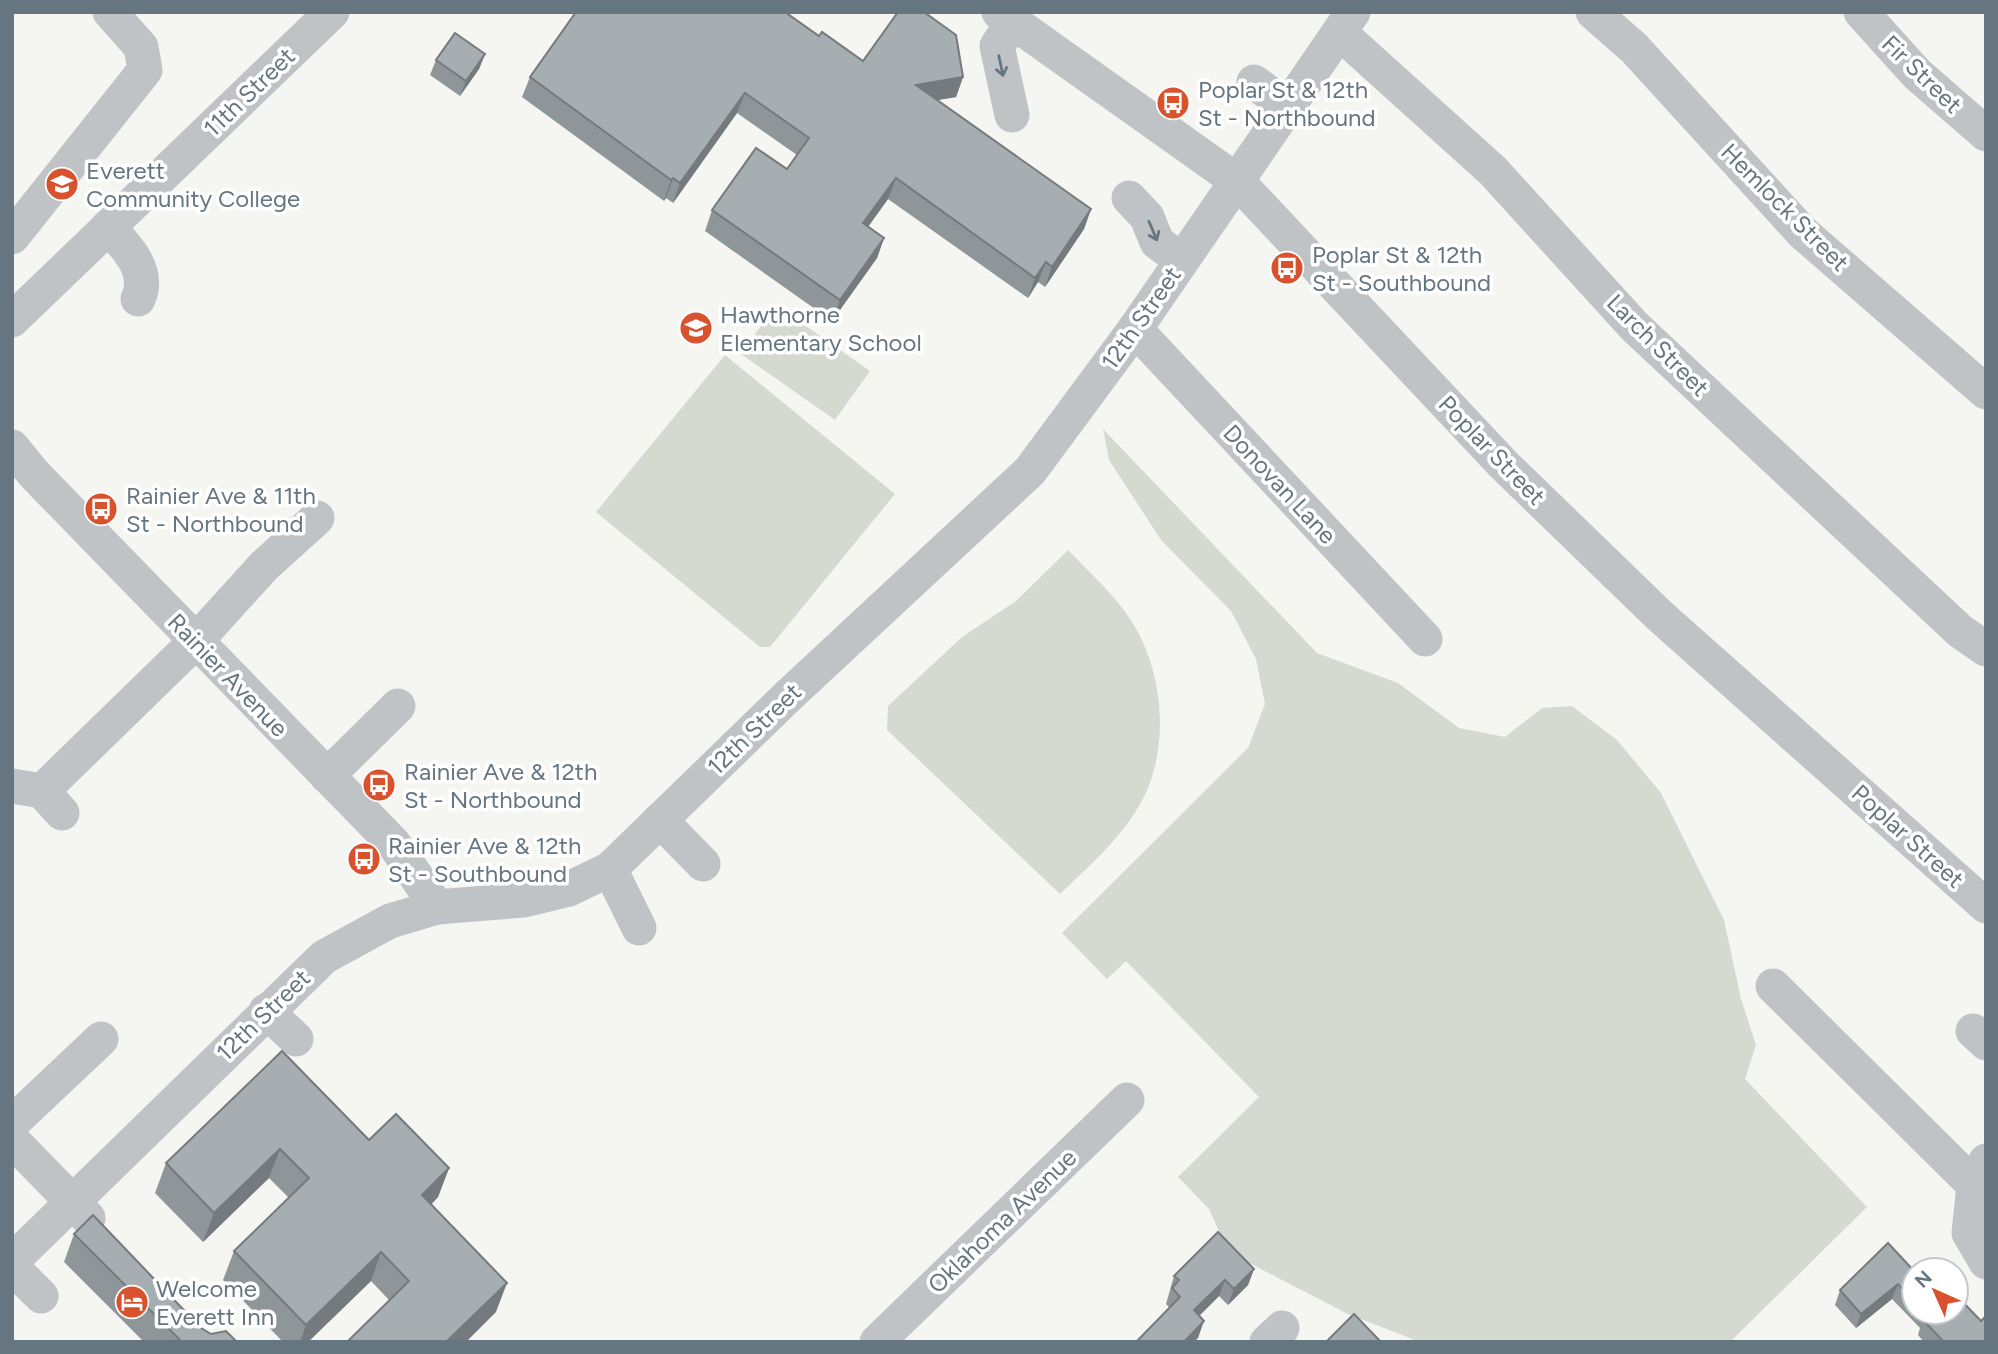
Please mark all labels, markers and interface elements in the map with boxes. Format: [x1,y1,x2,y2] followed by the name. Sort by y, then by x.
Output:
[1876,29,1968,119] street label: Fir Street
[197,41,301,143] street label: 11th Street
[995,54,1009,77] one-way arrow
[1198,75,1376,132] place label: Poplar St & 12th St - Northbound
[1154,84,1192,122] bus stop icon: Poplar St & 12th St - Northbound
[1715,137,1855,277] street label: Hemlock Street
[86,156,300,213] place label: Everett Community College
[43,165,81,203] school or university icon: Everett Community College
[1147,220,1160,242] one-way arrow
[1312,240,1491,297] place label: Poplar St & 12th St - Southbound
[1268,249,1306,287] bus stop icon: Poplar St & 12th St - Southbound
[1095,261,1187,375] street label: 12th Street
[1601,288,1715,402] street label: Larch Street
[720,300,922,357] place label: Hawthorne Elementary School
[677,309,715,347] school or university icon: Hawthorne Elementary School
[1433,389,1551,511] street label: Poplar Street
[1217,418,1343,550] street label: Donovan Lane
[126,481,316,538] place label: Rainier Ave & 11th St - Northbound
[82,490,120,528] bus stop icon: Rainier Ave & 11th St - Northbound
[162,607,294,743] street label: Rainier Avenue
[701,677,807,781] street label: 12th Street
[404,757,597,814] place label: Rainier Ave & 12th St - Northbound
[360,766,398,804] bus stop icon: Rainier Ave & 12th St - Northbound
[1846,778,1970,894] street label: Poplar Street
[388,831,581,888] place label: Rainier Ave & 12th St - Southbound
[345,840,383,878] bus stop icon: Rainier Ave & 12th St - Southbound
[210,963,316,1067] street label: 12th Street
[922,1143,1082,1299] street label: Oklahoma Avenue
[1900,1256,1970,1326] north arrow
[1910,1266,1937,1293] text: N
[156,1274,274,1331] place label: Welcome Everett Inn
[113,1283,151,1321] hotel icon: Welcome Everett Inn

